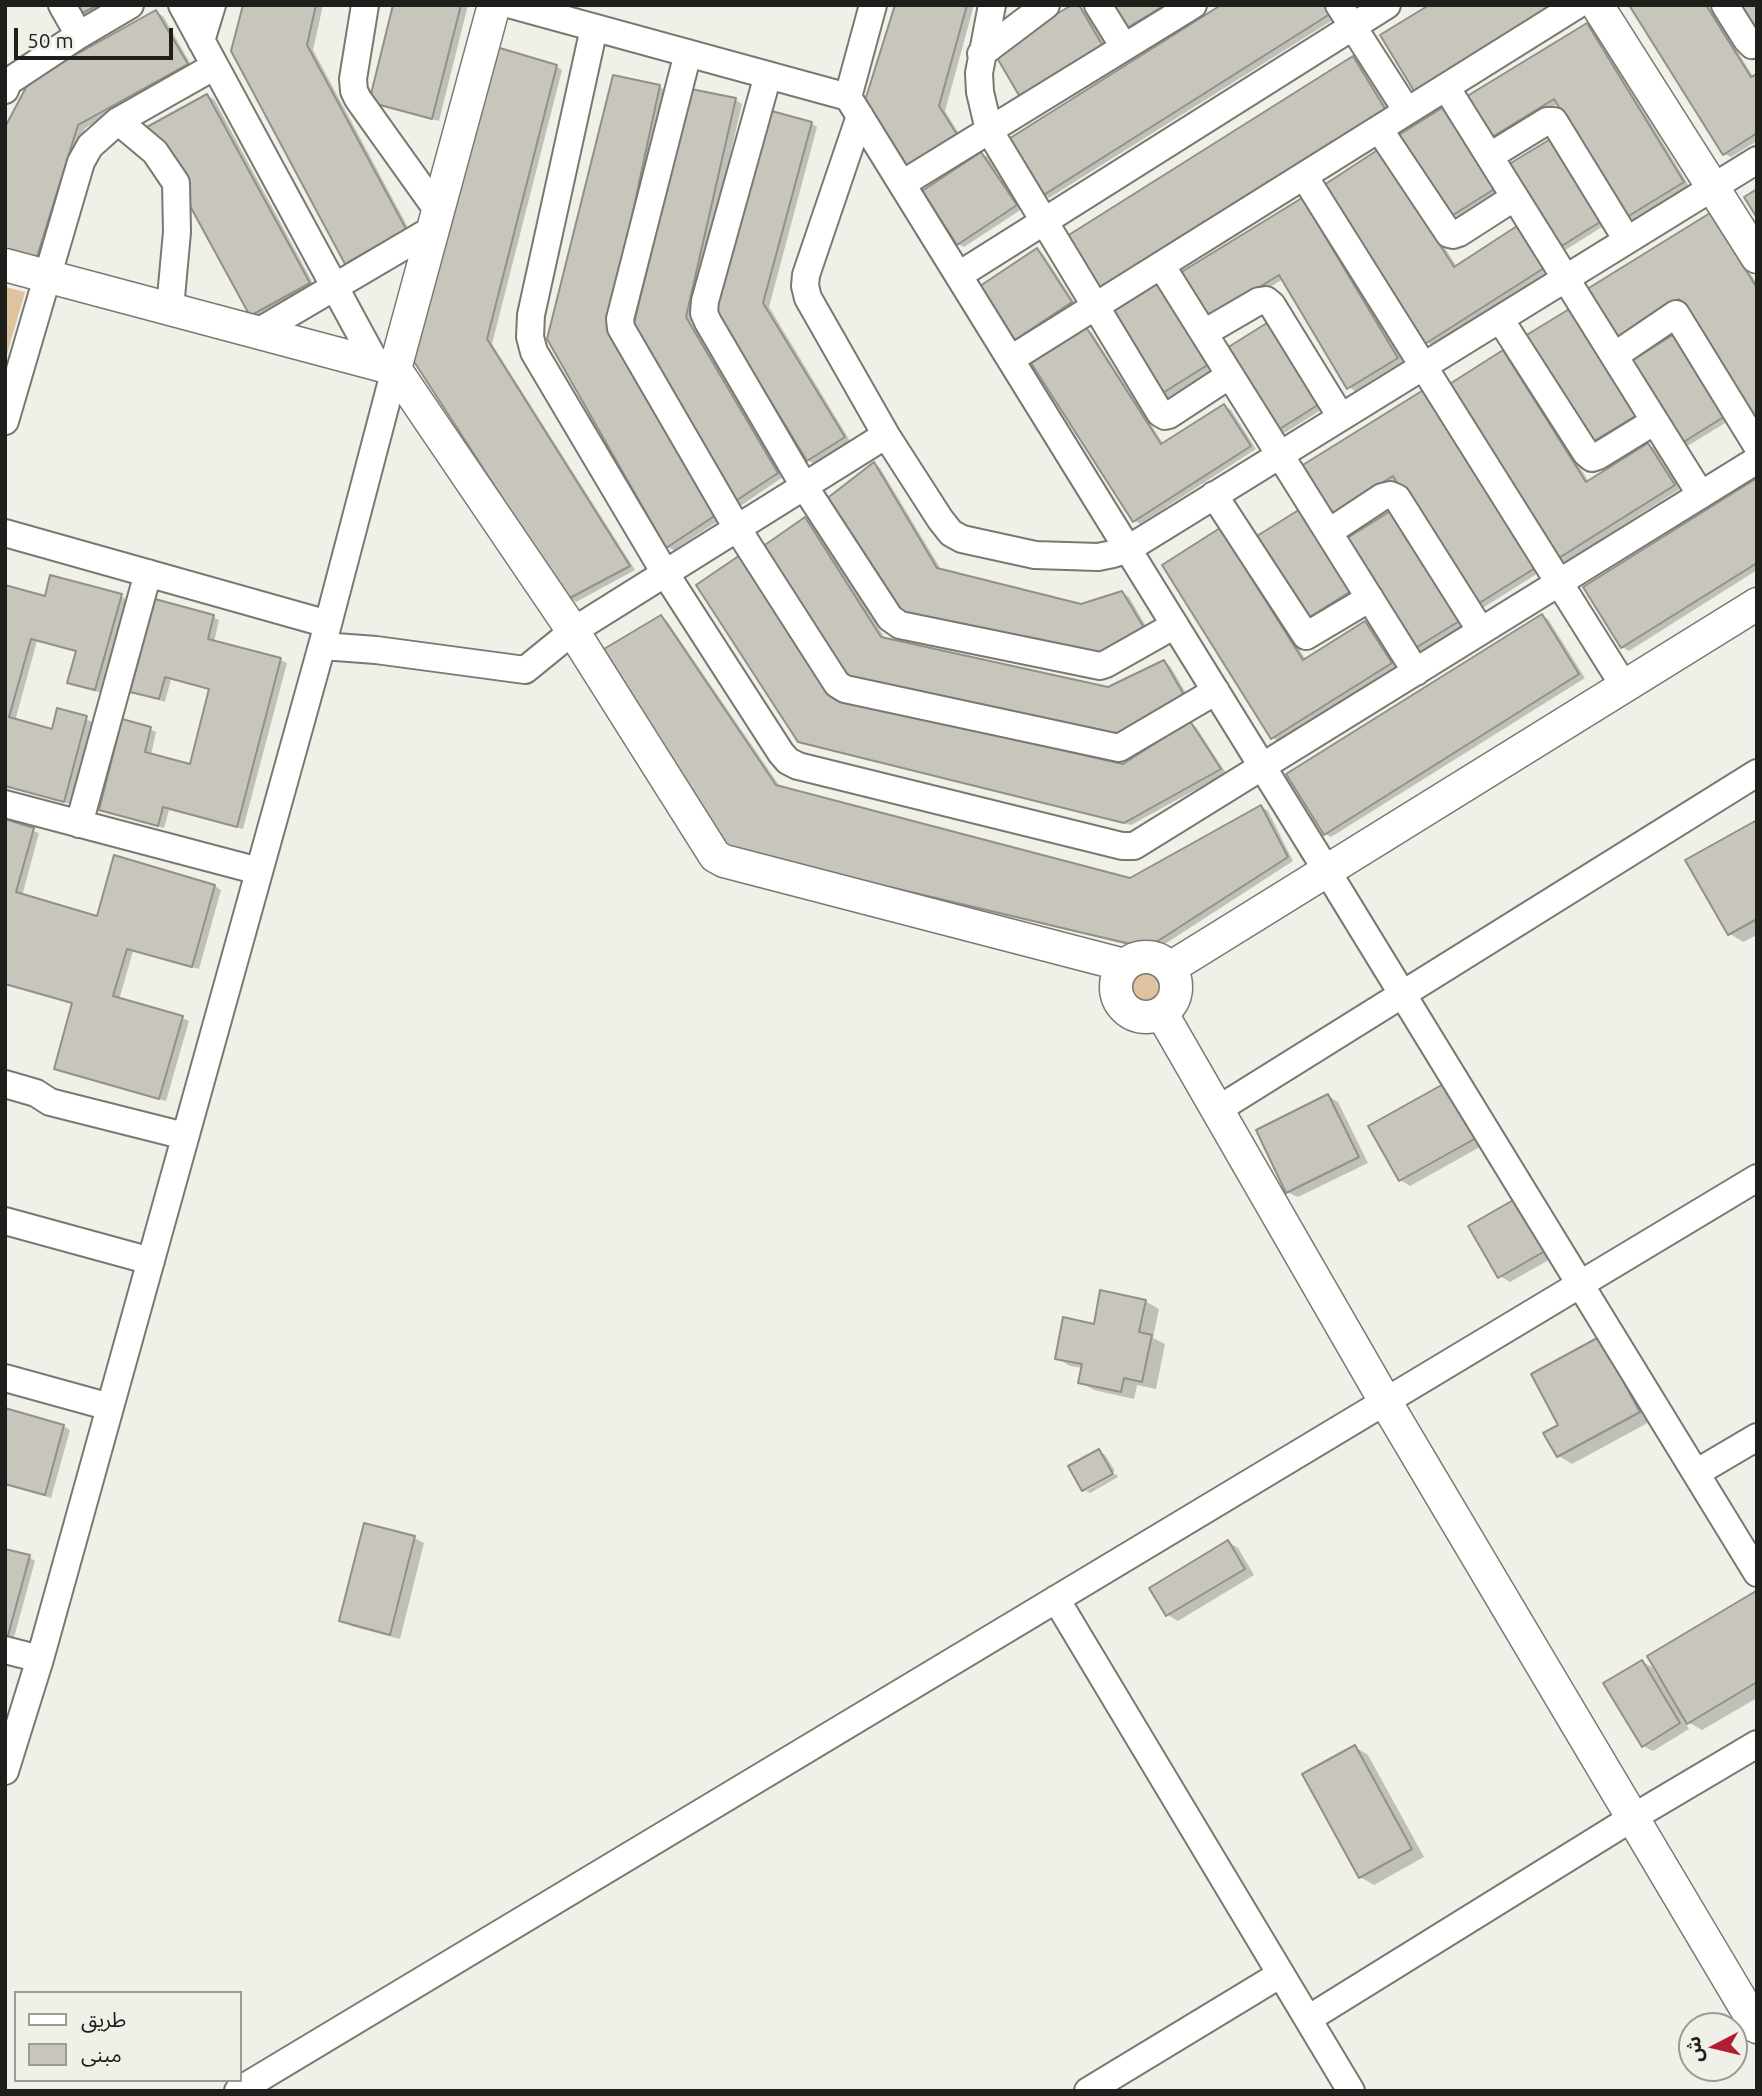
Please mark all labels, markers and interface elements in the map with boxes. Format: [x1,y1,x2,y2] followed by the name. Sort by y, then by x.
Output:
[18,14,177,58] scale bar
[27,28,74,52] text: 50 m
[14,1991,242,2082] legend
[81,2007,126,2031] text: طريق
[1678,2012,1748,2082] north arrow
[1682,2035,1707,2064] text: ش
[81,2042,122,2066] text: مبنى

